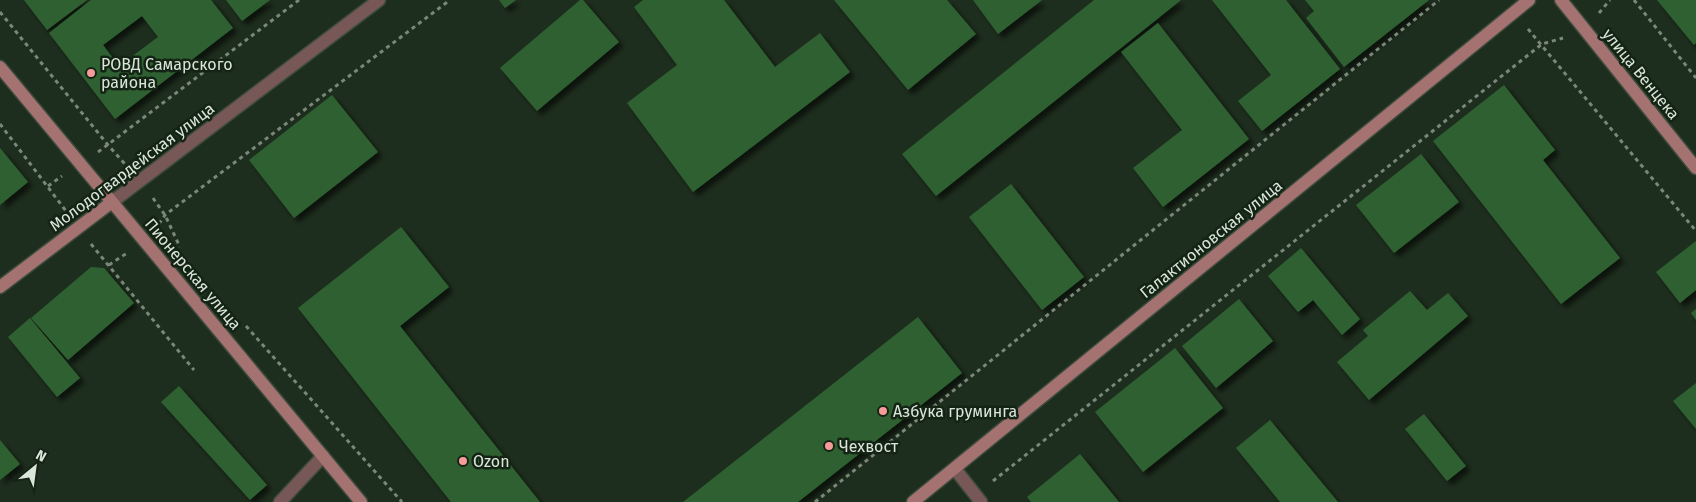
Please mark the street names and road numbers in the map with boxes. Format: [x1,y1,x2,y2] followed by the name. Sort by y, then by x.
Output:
[1599,25,1683,123] street label: улица Венцека
[46,99,218,235] street label: Молодогвардейская улица
[1136,176,1286,302] street label: Галактионовская улица
[141,214,245,334] street label: Пионерская улица

